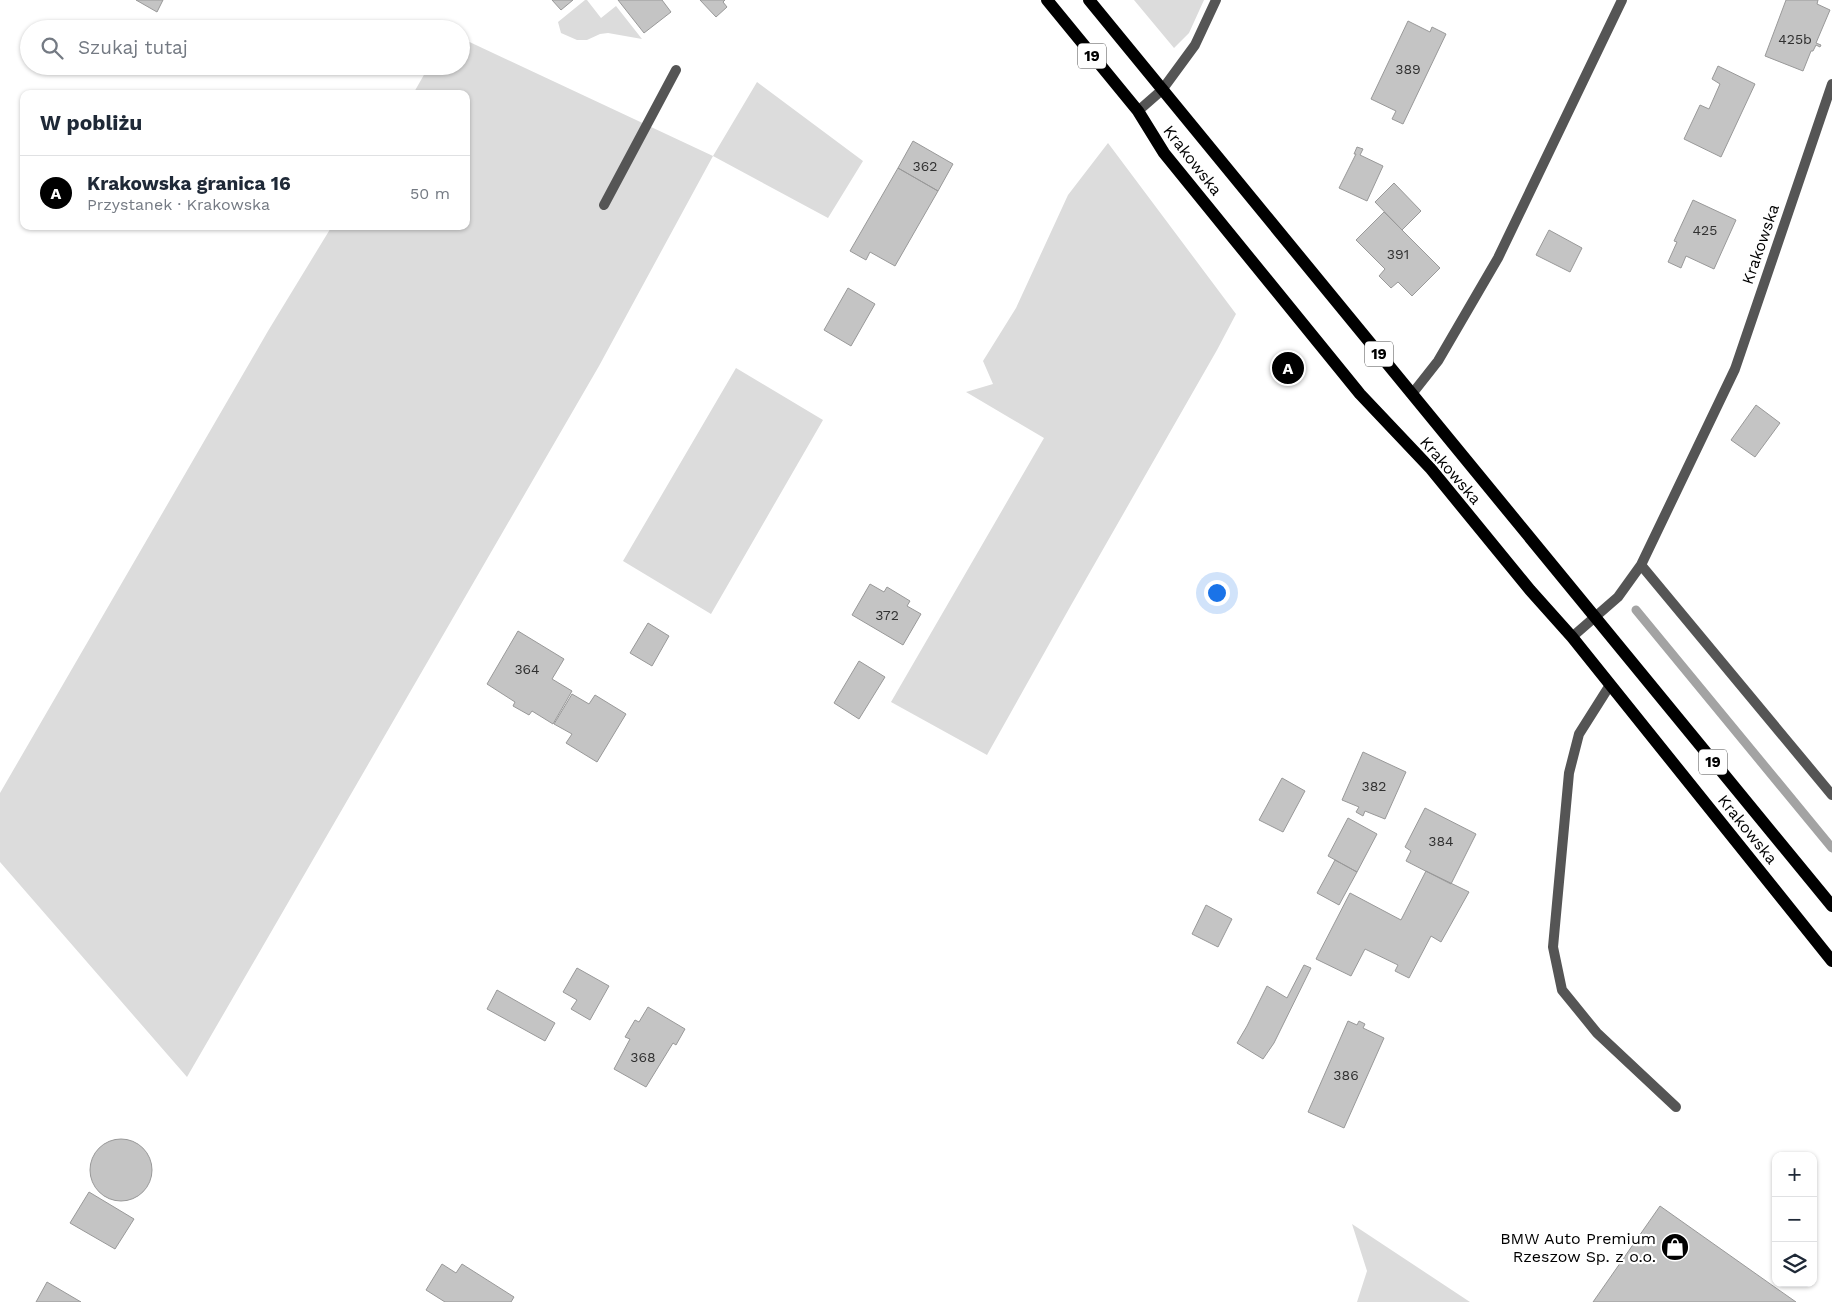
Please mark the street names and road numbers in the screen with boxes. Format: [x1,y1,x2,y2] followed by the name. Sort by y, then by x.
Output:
[1078,44,1106,68] road number: 19
[1159,122,1226,199] street label: Krakowska
[1738,202,1783,287] street label: Krakowska
[1365,342,1393,366] road number: 19
[1416,433,1485,508] street label: Krakowska
[1699,750,1727,774] road number: 19
[1714,791,1781,868] street label: Krakowska

